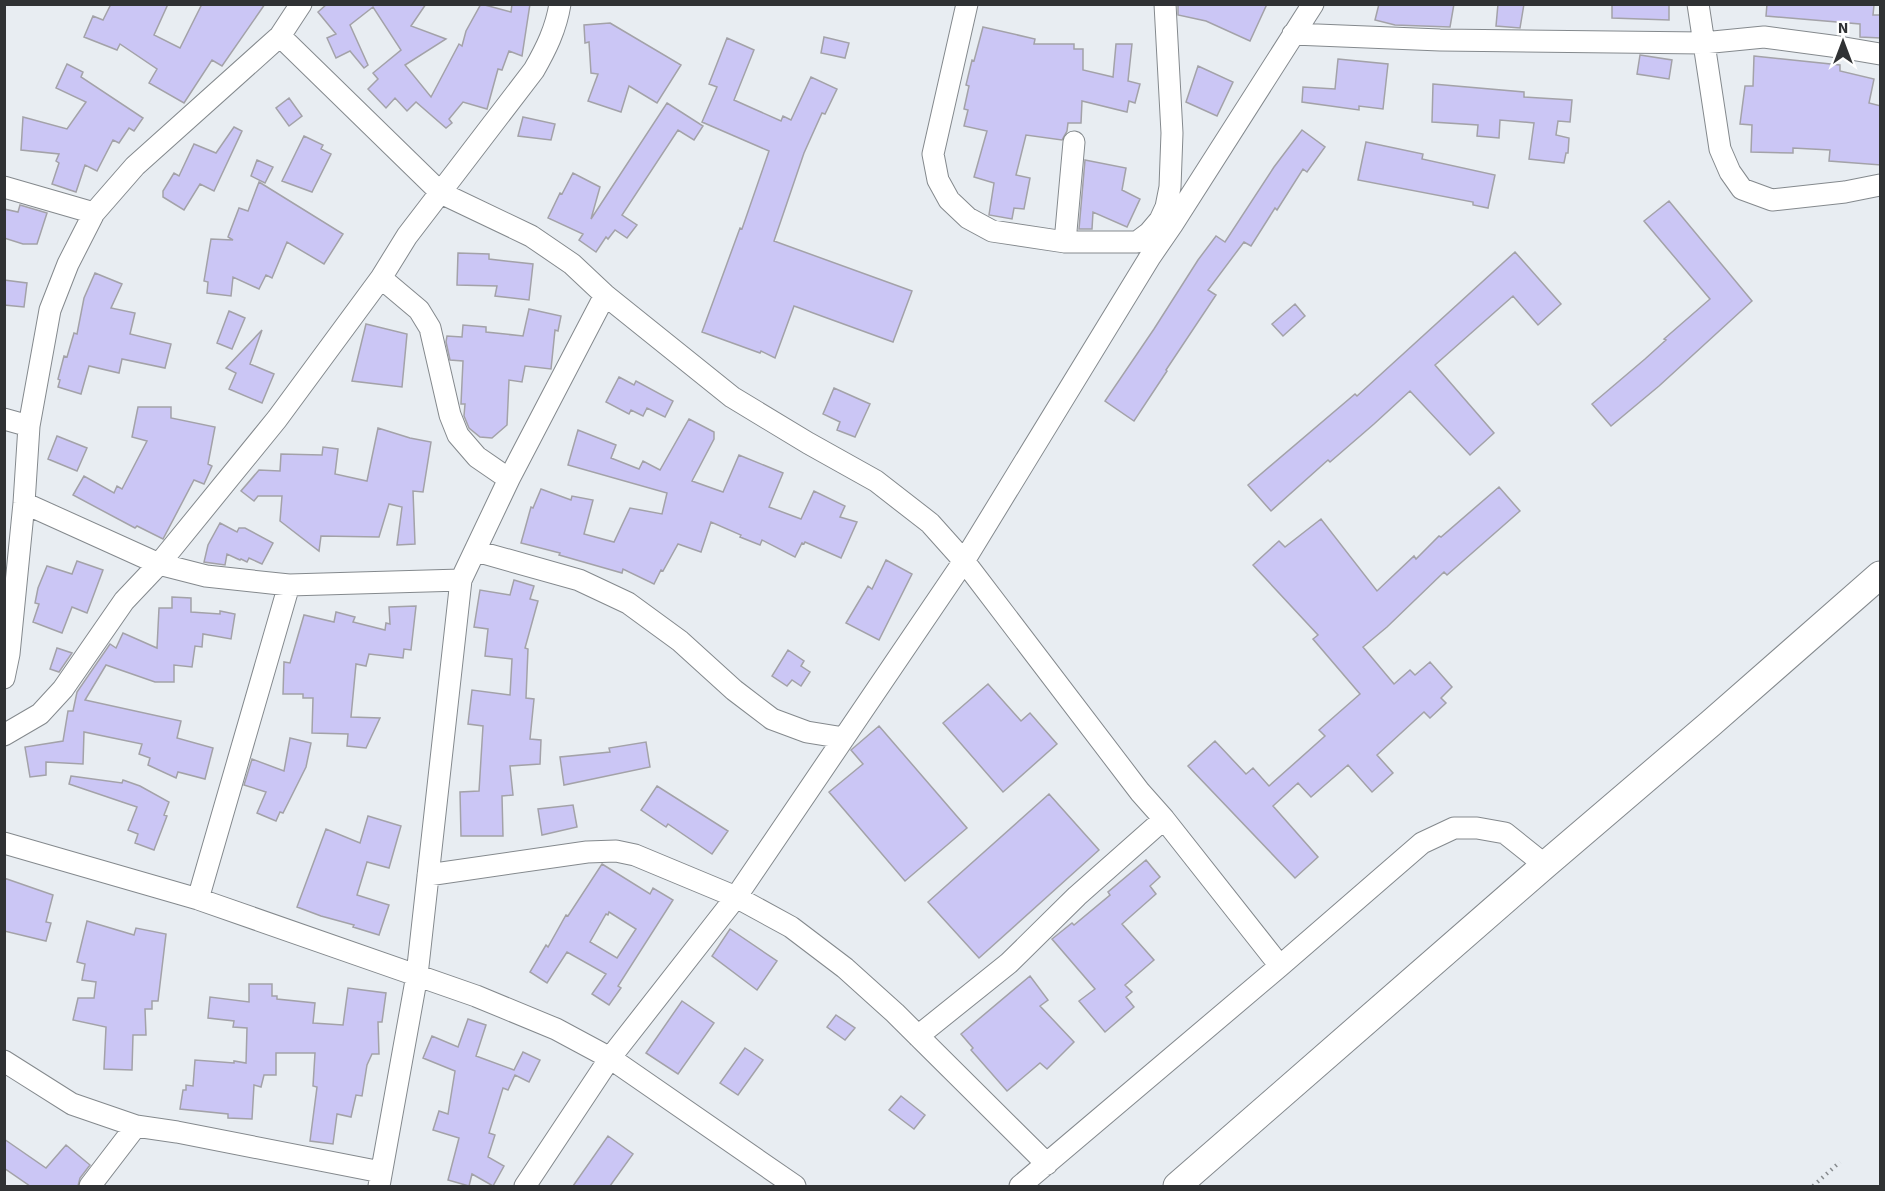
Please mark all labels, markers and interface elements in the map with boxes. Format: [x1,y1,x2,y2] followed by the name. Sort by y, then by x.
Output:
[1813,12,1873,72] north arrow
[1838,17,1848,39] text: N

